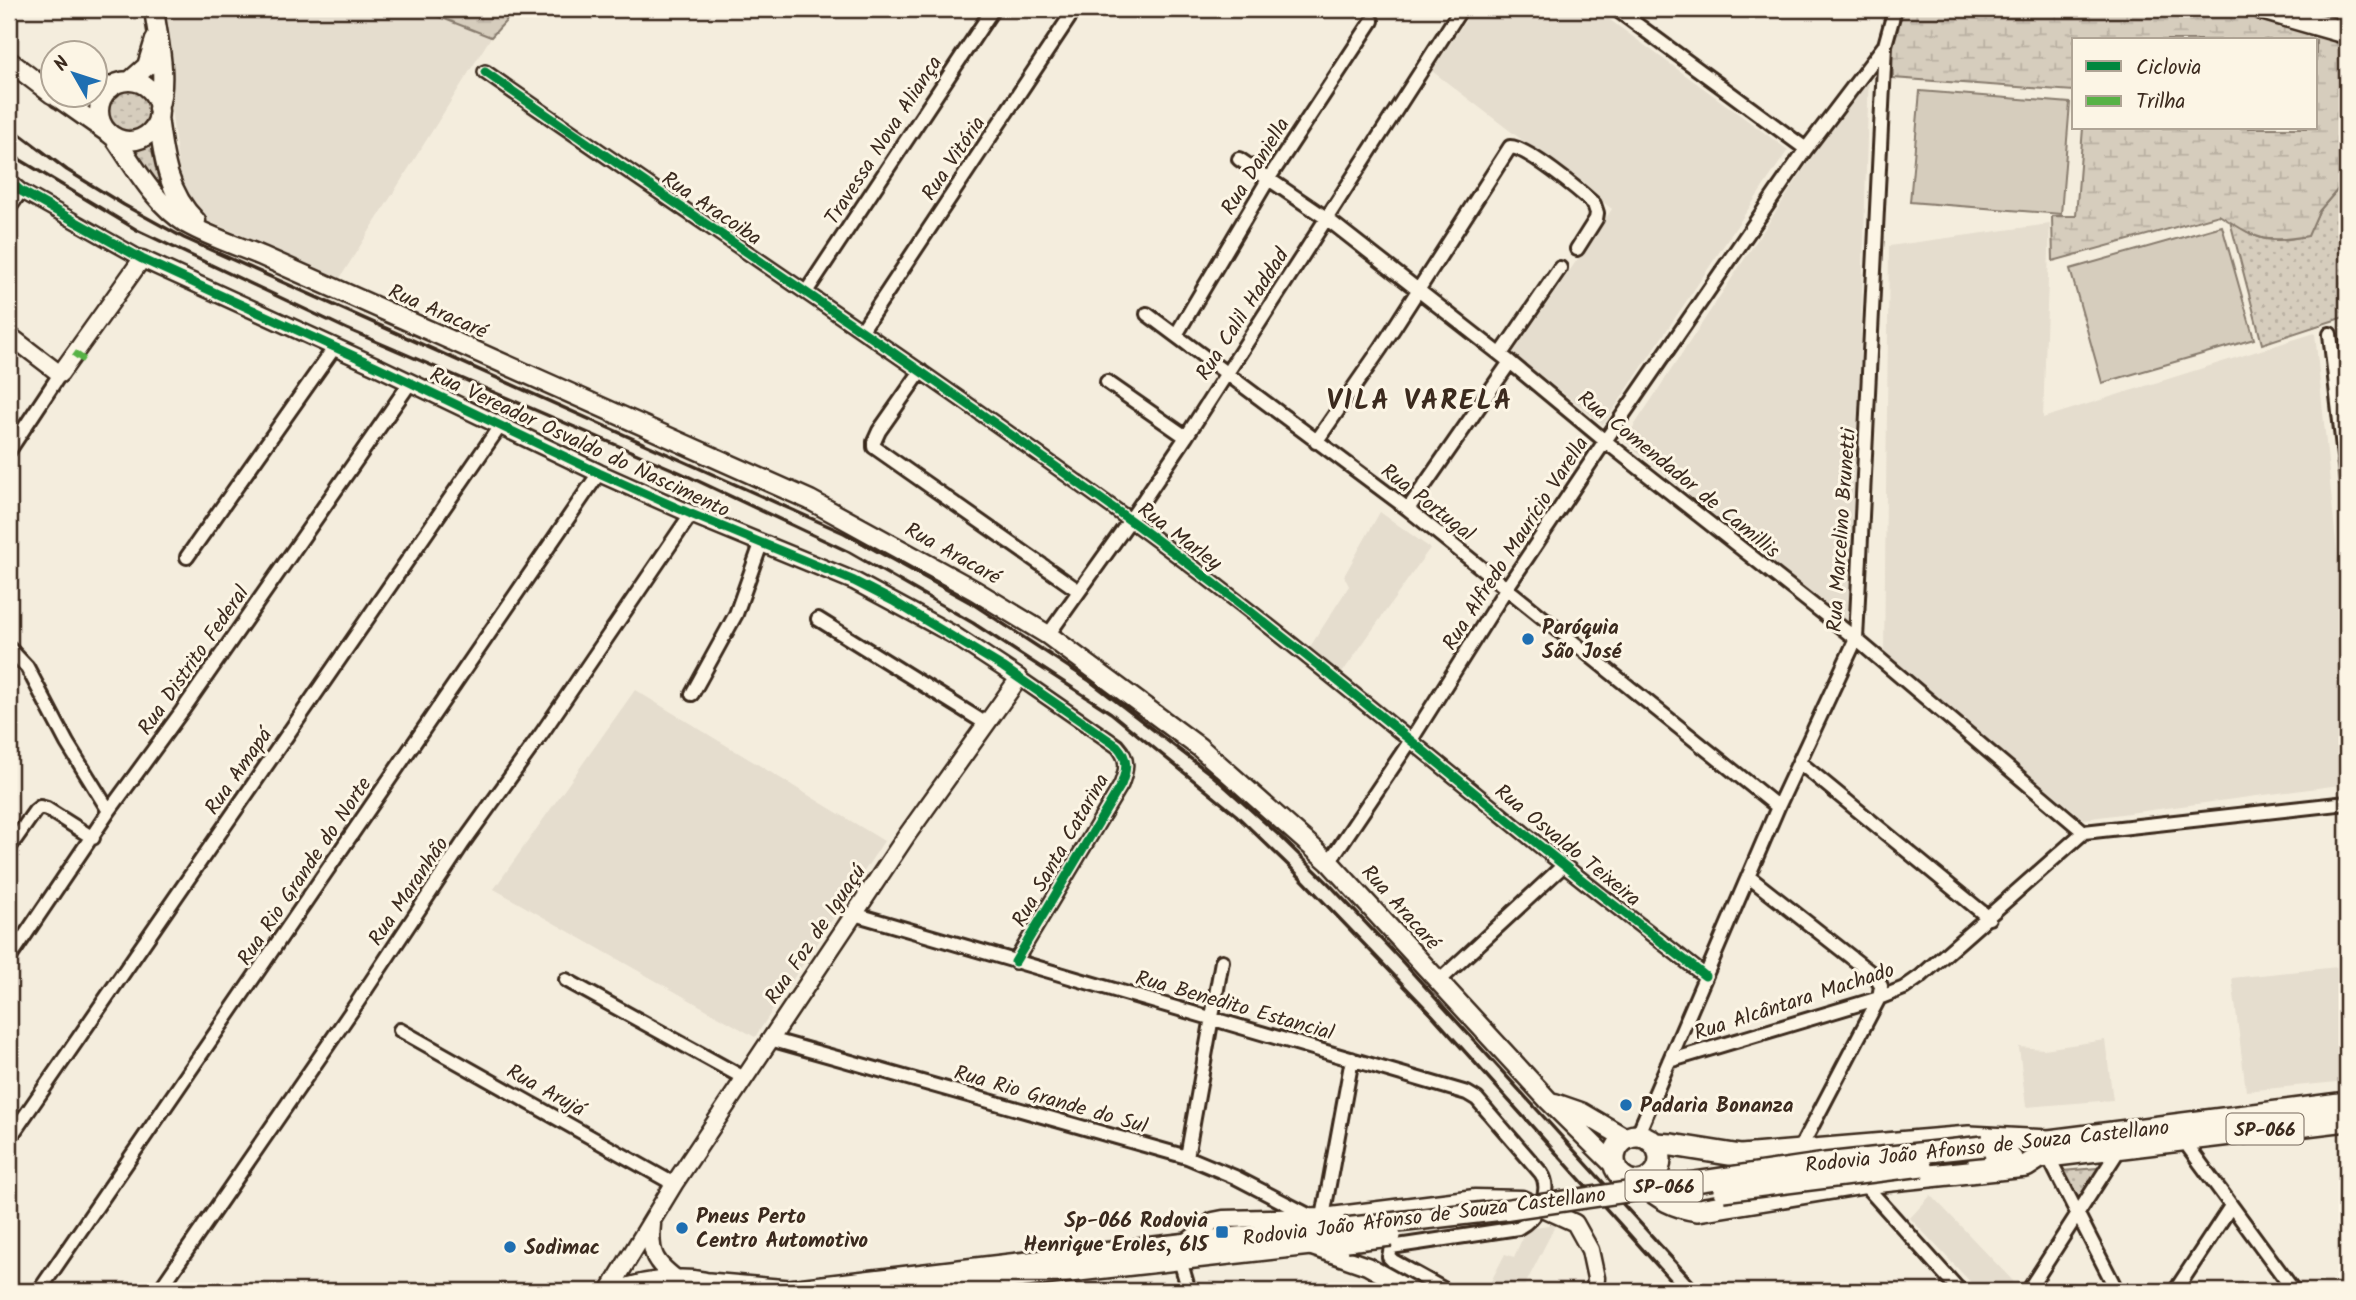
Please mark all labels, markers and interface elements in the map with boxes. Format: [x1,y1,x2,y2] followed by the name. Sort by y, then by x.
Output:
[38,38,108,108] north arrow
[2072,38,2318,130] legend
[817,49,952,232] street label: Travessa Nova Aliança
[47,50,78,79] text: N
[2136,52,2201,85] text: Ciclovia
[2136,86,2185,119] text: Trilha
[914,110,995,208] street label: Rua Vitória
[1213,111,1299,222] street label: Rua Daniella
[654,163,768,255] street label: Rua Aracoiba
[1188,242,1299,388] street label: Rua Calil Haddad
[382,276,493,349] street label: Rua Aracaré
[424,359,735,528] street label: Rua Vereador Osvaldo do Nascimento
[1327,379,1513,424] district label: VILA VARELA
[1570,383,1787,567] street label: Rua Comendador de Camillis
[1819,426,1866,633] street label: Rua Marcelino Brunetti
[1434,430,1598,657] street label: Rua Alfredo Maurício Varella
[1373,456,1481,551] street label: Rua Portugal
[1130,494,1228,580] street label: Rua Marley
[898,514,1007,595] street label: Rua Aracaré
[130,579,258,743] street label: Rua Distrito Federal
[1542,612,1623,669] place label: Paróquia São José
[1520,631,1536,647] marker: Paróquia São José
[197,720,283,822] street label: Rua Amapá
[1004,768,1119,934] street label: Rua Santa Catarina
[230,770,381,973] street label: Rua Rio Grande do Norte
[1486,777,1648,916] street label: Rua Osvaldo Teixeira
[360,830,458,953] street label: Rua Maranhão
[757,857,876,1012] street label: Rua Foz de Iguaçú
[1352,858,1448,959] street label: Rua Aracaré
[1690,954,1899,1050] street label: Rua Alcântara Machado
[1131,962,1338,1051] street label: Rua Benedito Estancial
[500,1056,593,1128] street label: Rua Arujá
[950,1057,1151,1144] street label: Rua Rio Grande do Sul
[1640,1090,1794,1123] place label: Padaria Bonanza
[1618,1097,1634,1113] marker: Padaria Bonanza
[1804,1112,2171,1183] street label: Rodovia João Afonso de Souza Castellano
[2226,1114,2304,1144] road number: SP-066
[1626,1170,1702,1202] road number: SP-066
[1241,1179,1608,1256] street label: Rodovia João Afonso de Souza Castellano
[696,1201,869,1258] place label: Pneus Perto Centro Automotivo
[1024,1205,1210,1262] place label: Sp-066 Rodovia Henrique Eroles, 615
[674,1220,690,1236] marker: Pneus Perto Centro Automotivo
[1214,1224,1230,1240] marker: Sp-066 Rodovia Henrique Eroles, 615
[524,1232,600,1265] place label: Sodimac
[502,1239,518,1255] marker: Sodimac

